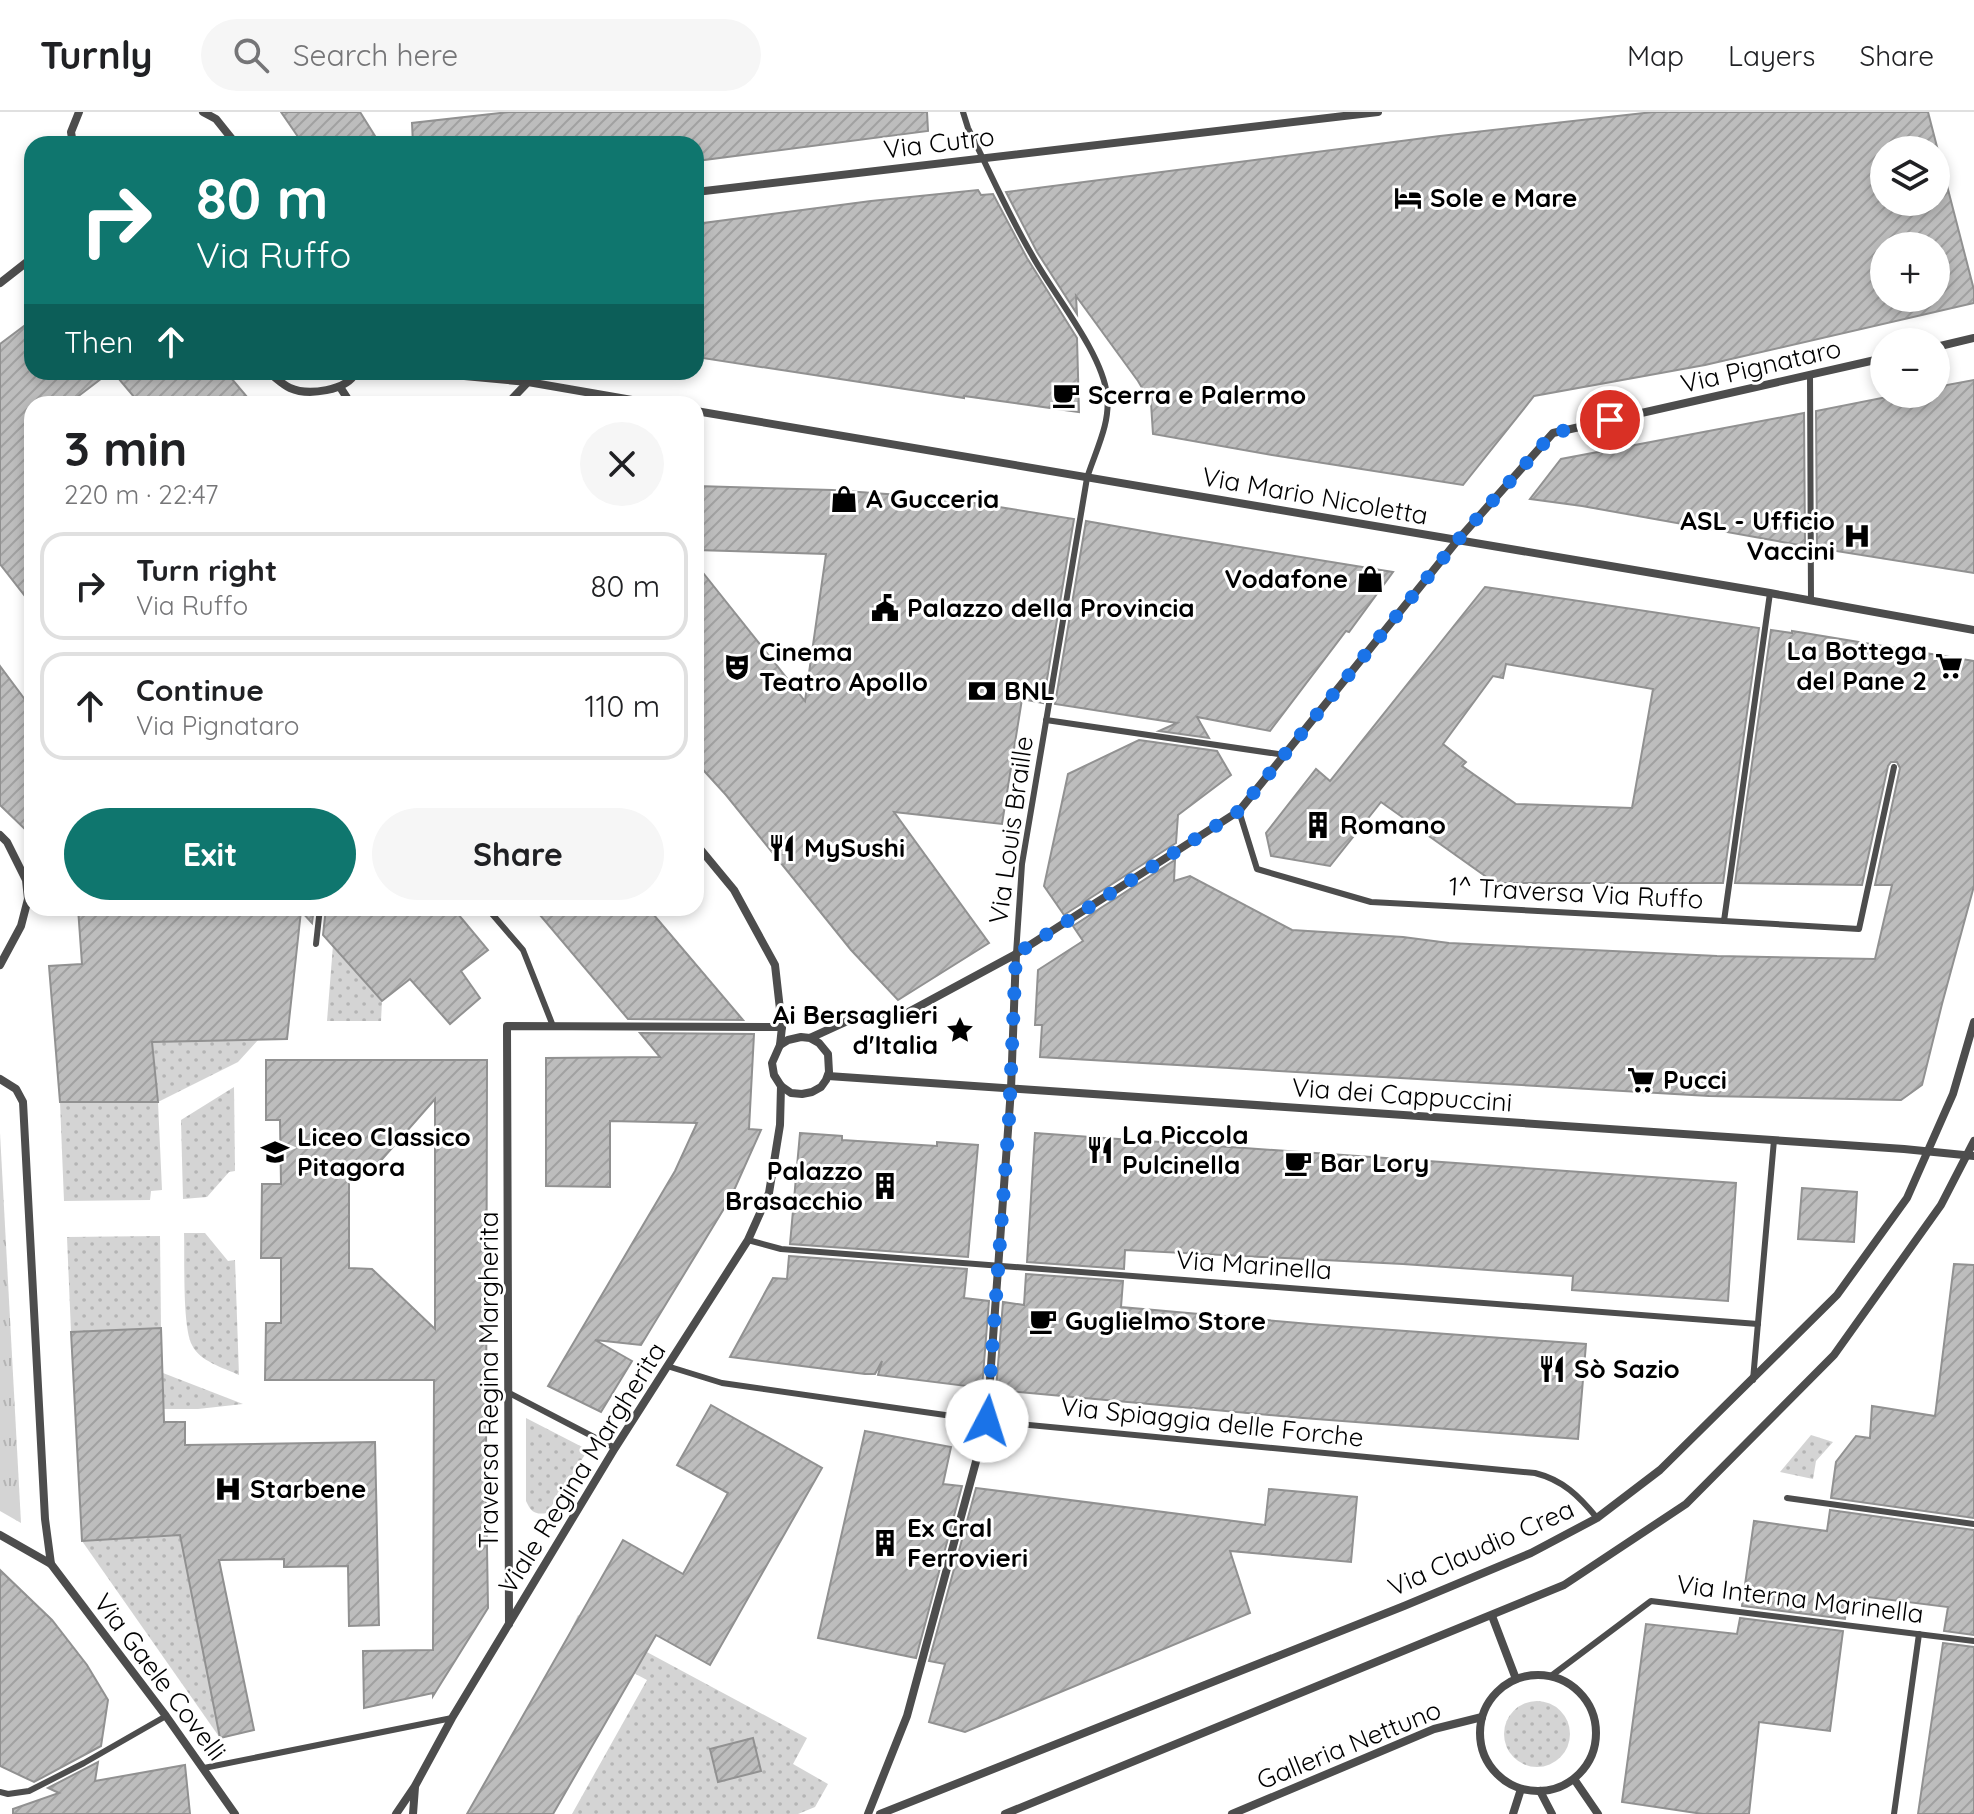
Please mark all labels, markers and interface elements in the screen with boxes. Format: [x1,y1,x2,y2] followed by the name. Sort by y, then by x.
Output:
[201,19,761,91] search box
[40,31,153,79] text: Turnly
[229,33,273,77] icon: search
[293,36,458,74] text: Search here
[1627,38,1684,73] text: Map
[1728,38,1815,73] text: Layers
[1859,38,1934,73] text: Share
[882,119,996,166] street label: Via Cutro
[1870,136,1950,408] map controls
[1870,136,1950,216] button: layers
[196,163,328,233] text: 80 m
[64,168,168,272] icon: right
[1430,181,1577,214] place label: Sole e Mare
[1393,183,1423,213] hotel icon: Sole e Mare
[196,232,351,277] text: Via Ruffo
[1870,232,1950,312] button: +
[149,320,193,364] icon: ahead
[64,323,133,361] text: Then
[1870,328,1950,408] button: −
[1678,331,1844,400] street label: Via Pignataro
[1088,378,1306,411] place label: Scerra e Palermo
[1051,380,1081,410] cafe icon: Scerra e Palermo
[1576,386,1644,454] pin
[1588,398,1632,442] icon: arrive
[64,418,187,478] text: 3 min
[580,422,664,506] button: close
[1200,459,1431,532] street label: Via Mario Nicoletta
[64,478,218,511] text: 220 m · 22:47
[866,482,999,515] place label: A Gucceria
[829,484,859,514] shop icon: A Gucceria
[1680,504,1835,567] place label: ASL - Ufficio Vaccini
[1842,521,1872,551] hospital icon: ASL - Ufficio Vaccini
[136,551,277,589] text: Turn right
[1224,562,1348,595] place label: Vodafone
[68,564,112,608] icon: right
[1355,564,1385,594] shop icon: Vodafone
[590,567,660,605] text: 80 m
[136,589,248,622] text: Via Ruffo
[907,591,1195,624] place label: Palazzo della Provincia
[870,593,900,623] public building icon: Palazzo della Provincia
[1786,634,1927,697] place label: La Bottega del Pane 2
[759,635,928,698] place label: Cinema Teatro Apollo
[1934,651,1964,681] supermarket icon: La Bottega del Pane 2
[722,652,752,682] theatre icon: Cinema Teatro Apollo
[136,671,264,709] text: Continue
[1004,674,1055,707] place label: BNL
[967,676,997,706] bank icon: BNL
[68,684,112,728] icon: ahead
[584,687,660,725] text: 110 m
[136,709,300,742] text: Via Pignataro
[981,734,1040,926] street label: Via Louis Braille
[64,808,356,900] button: Exit
[372,808,664,900] button: Share
[1340,808,1446,841] place label: Romano
[1303,810,1333,840] building icon: Romano
[804,831,905,864] place label: MySushi
[767,833,797,863] restaurant icon: MySushi
[1448,869,1704,916] street label: 1^ Traversa Via Ruffo
[773,998,938,1061] place label: Ai Bersaglieri d'Italia
[945,1015,975,1045] place icon: Ai Bersaglieri d'Italia
[1663,1063,1727,1096] place label: Pucci
[1626,1065,1656,1095] supermarket icon: Pucci
[1291,1070,1513,1119] street label: Via dei Cappuccini
[1122,1118,1249,1181] place label: La Piccola Pulcinella
[297,1120,471,1183] place label: Liceo Classico Pitagora
[1085,1135,1115,1165] restaurant icon: La Piccola Pulcinella
[260,1137,290,1167] school or university icon: Liceo Classico Pitagora
[1320,1146,1429,1179] place label: Bar Lory
[1283,1148,1313,1178] cafe icon: Bar Lory
[725,1154,863,1217] place label: Palazzo Brasacchio
[870,1171,900,1201] building icon: Palazzo Brasacchio
[472,1211,505,1549] street label: Traversa Regina Margherita
[1175,1243,1333,1286] street label: Via Marinella
[1065,1304,1266,1337] place label: Guglielmo Store
[1028,1306,1058,1336] cafe icon: Guglielmo Store
[491,1336,672,1600] street label: Viale Regina Margherita
[1574,1352,1680,1385] place label: Sò Sazio
[1537,1354,1567,1384] restaurant icon: Sò Sazio
[945,1379,1029,1463] position arrow
[1059,1389,1365,1454] street label: Via Spiaggia delle Forche
[250,1472,366,1505] place label: Starbene
[213,1474,243,1504] hospital icon: Starbene
[1383,1492,1579,1603] street label: Via Claudio Crea
[907,1511,1028,1574] place label: Ex Cral Ferrovieri
[870,1528,900,1558] building icon: Ex Cral Ferrovieri
[1675,1567,1926,1630] street label: Via Interna Marinella
[87,1587,234,1767] street label: Via Gaele Covelli
[1252,1693,1446,1797] street label: Galleria Nettuno

